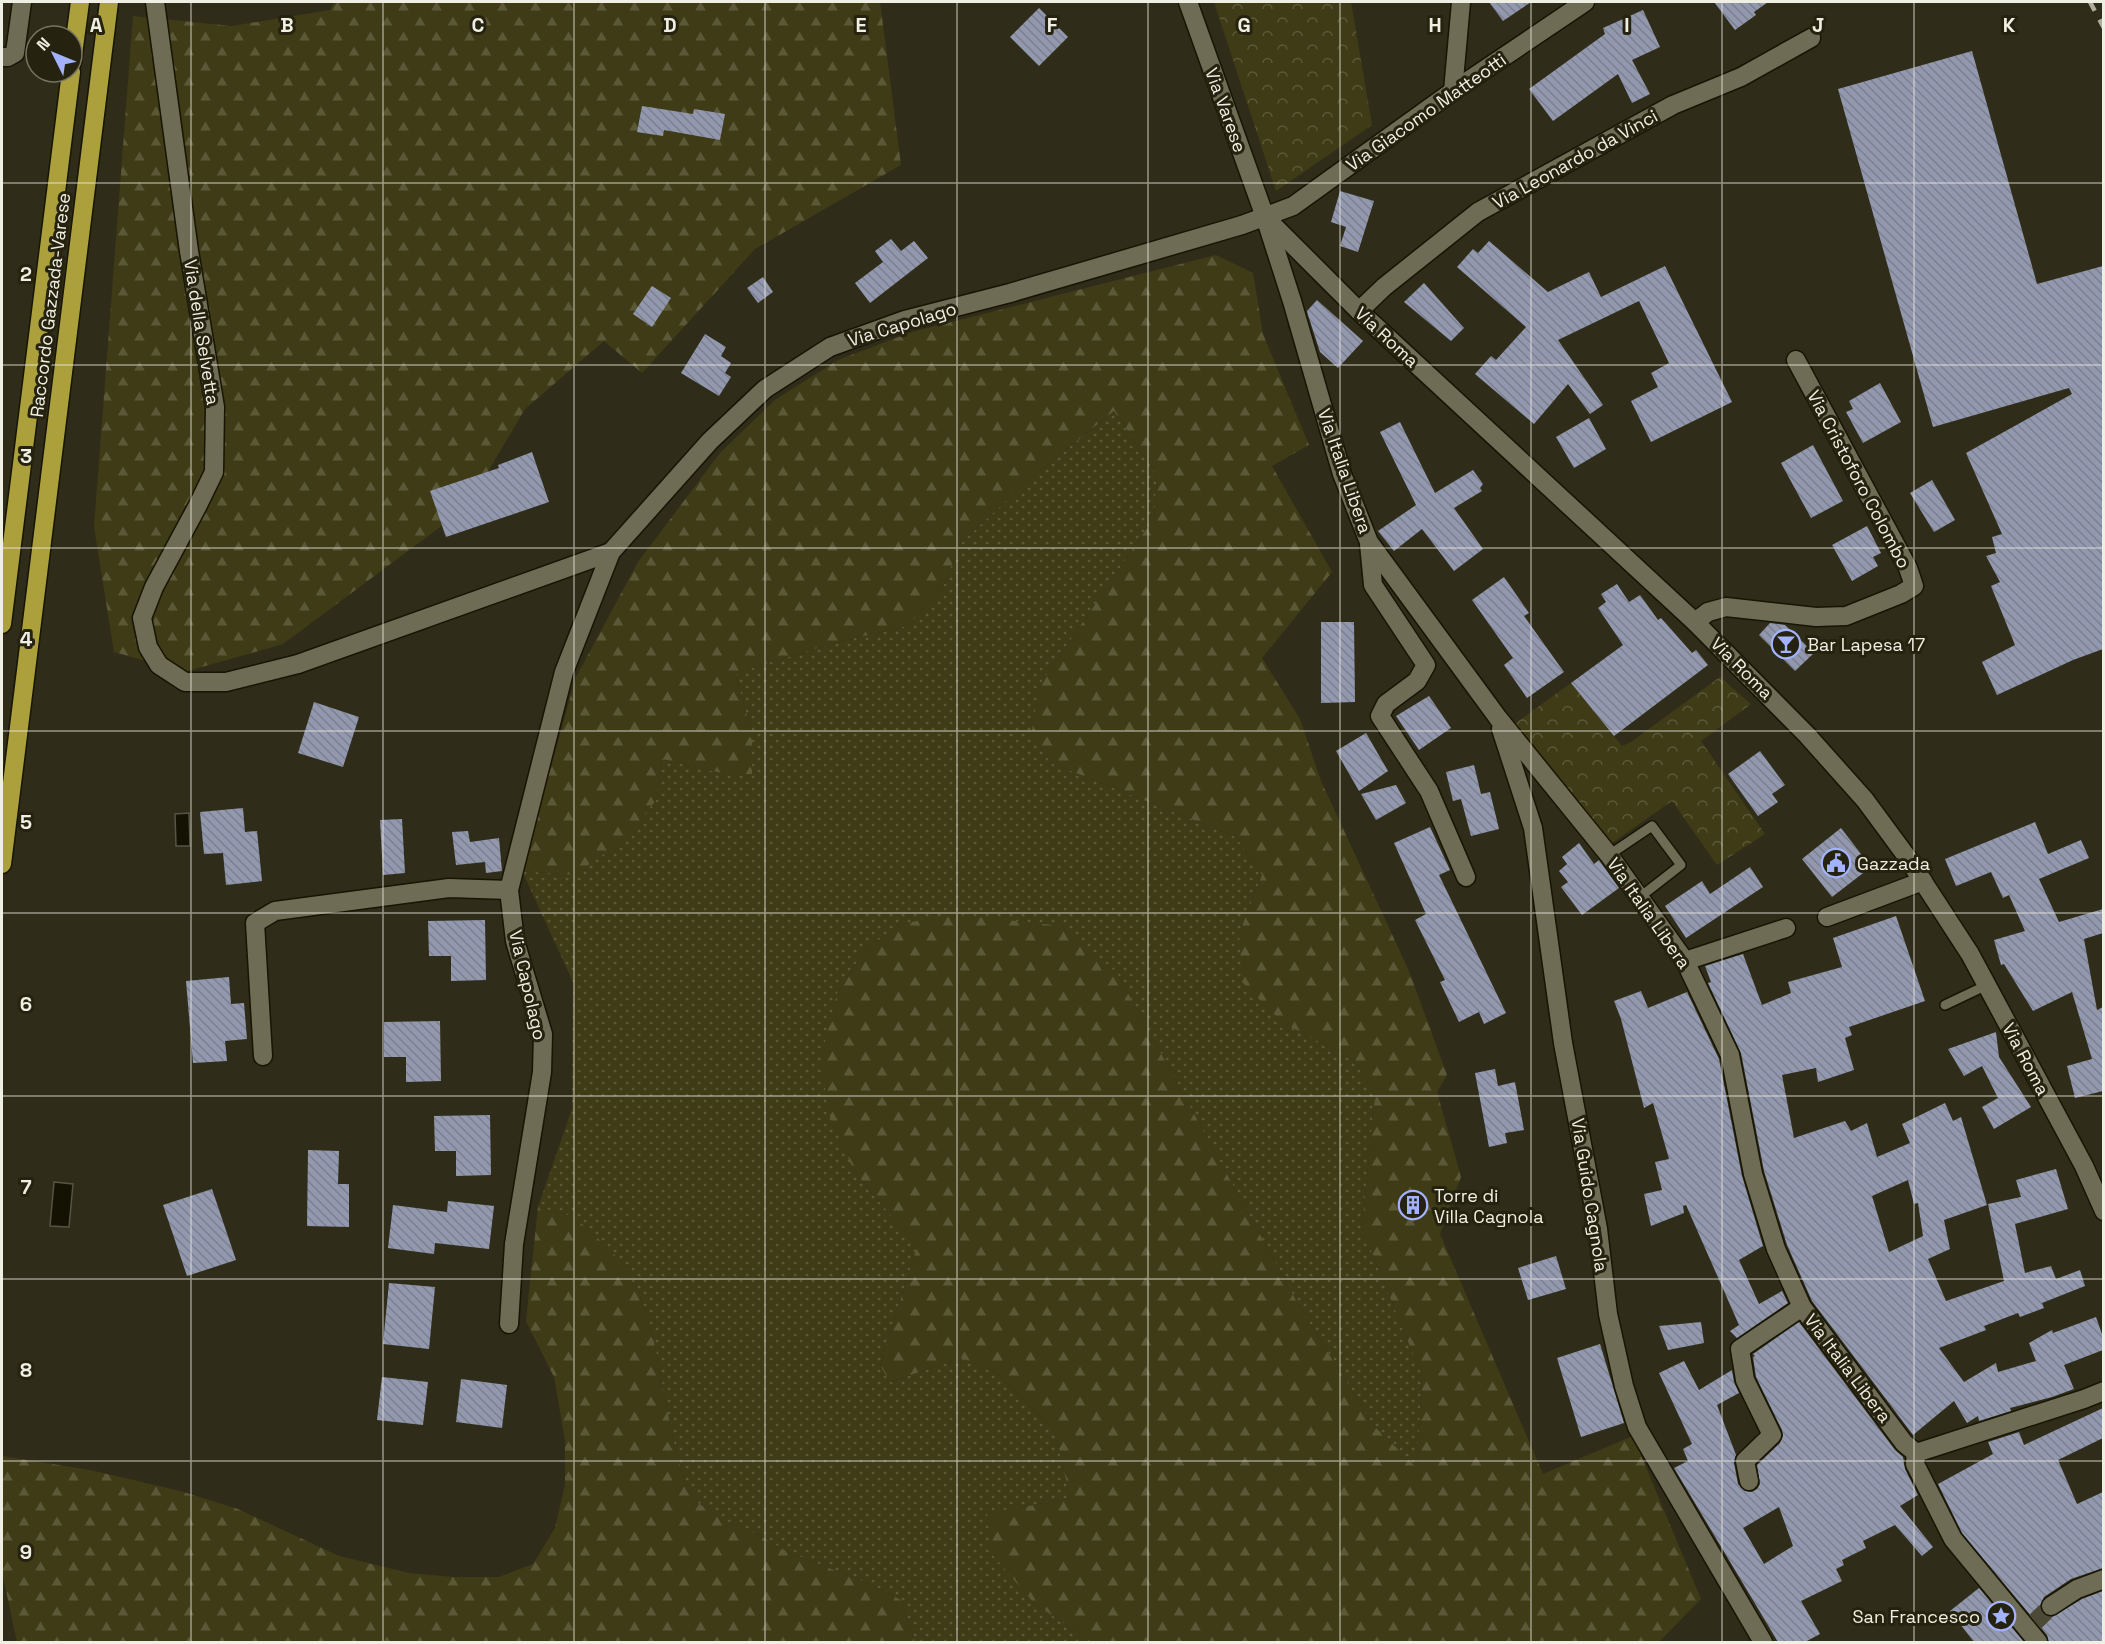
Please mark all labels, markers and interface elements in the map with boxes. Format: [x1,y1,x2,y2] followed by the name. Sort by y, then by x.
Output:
[90,12,103,38] text: A
[280,12,294,38] text: B
[472,12,485,38] text: C
[663,12,677,38] text: D
[855,12,867,38] text: E
[1047,12,1058,38] text: F
[1237,12,1251,38] text: G
[1428,12,1442,38] text: H
[1624,12,1630,38] text: I
[1812,12,1824,38] text: J
[2003,12,2016,38] text: K
[24,24,84,84] north arrow
[32,33,55,55] text: N
[1341,48,1511,176] street label: Via Giacomo Matteotti
[1200,65,1252,155] street label: Via Varese
[1488,104,1662,214] street label: Via Leonardo da Vinci
[25,191,75,419] street label: Raccordo Gazzada-Varese
[179,258,225,406] street label: Via della Selvetta
[20,261,32,287] text: 2
[845,297,959,351] street label: Via Capolago
[1350,302,1424,372] street label: Via Roma
[1802,386,1916,572] street label: Via Cristoforo Colombo
[1313,406,1377,536] street label: Via Italia Libera
[20,443,32,469] text: 3
[20,626,33,652] text: 4
[1770,628,1802,660] bar icon: Bar Lapesa 17
[1706,632,1778,704] street label: Via Roma
[1807,633,1925,656] place label: Bar Lapesa 17
[20,809,32,835] text: 5
[1820,847,1852,879] public building icon: Gazzada
[1857,852,1930,875] place label: Gazzada
[1602,853,1696,973] street label: Via Italia Libera
[504,928,552,1042] street label: Via Capolago
[20,991,32,1017] text: 6
[1997,1019,2055,1099] street label: Via Roma
[1566,1117,1614,1273] street label: Via Guido Cagnola
[20,1174,32,1200] text: 7
[1434,1184,1543,1228] place label: Torre di Villa Cagnola
[1397,1189,1429,1221] building icon: Torre di Villa Cagnola
[1800,1309,1896,1427] street label: Via Italia Libera
[20,1357,32,1383] text: 8
[20,1539,32,1565] text: 9
[1985,1600,2017,1632] place icon: San Francesco
[1853,1605,1980,1628] place label: San Francesco

